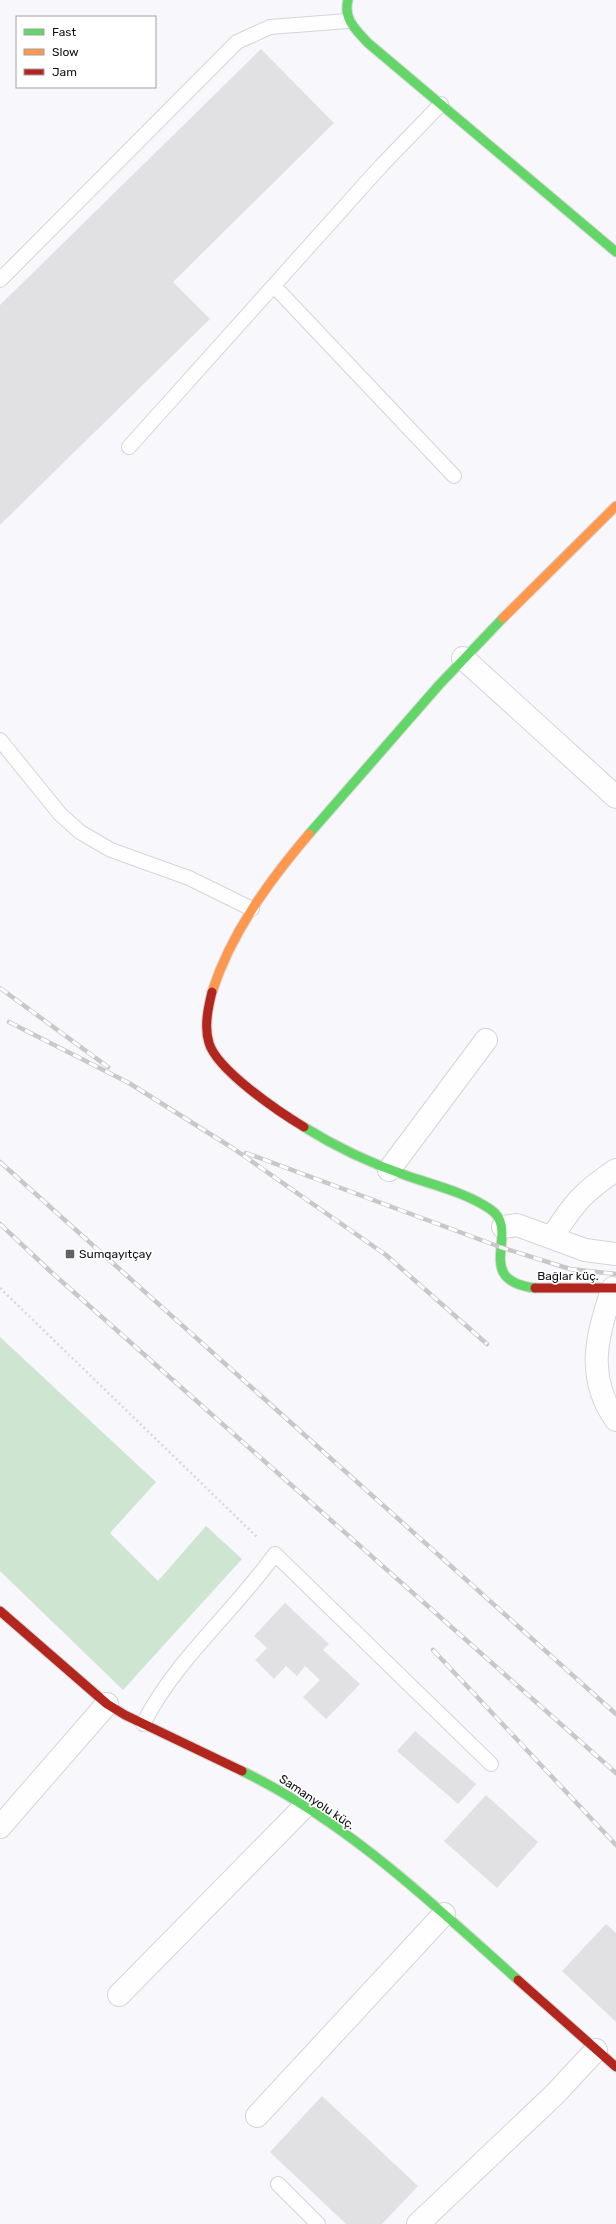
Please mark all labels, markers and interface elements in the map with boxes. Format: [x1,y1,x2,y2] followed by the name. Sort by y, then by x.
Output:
[16,16,156,88] legend
[52,25,76,39] text: Fast
[52,45,79,59] text: Slow
[52,65,77,79] text: Jam
[79,1247,152,1261] place label: Sumqayıtçay
[64,1248,76,1260] marker: Sumqayıtçay
[537,1269,599,1283] street label: Bağlar küç.
[277,1772,357,1832] street label: Samanyolu küç.

